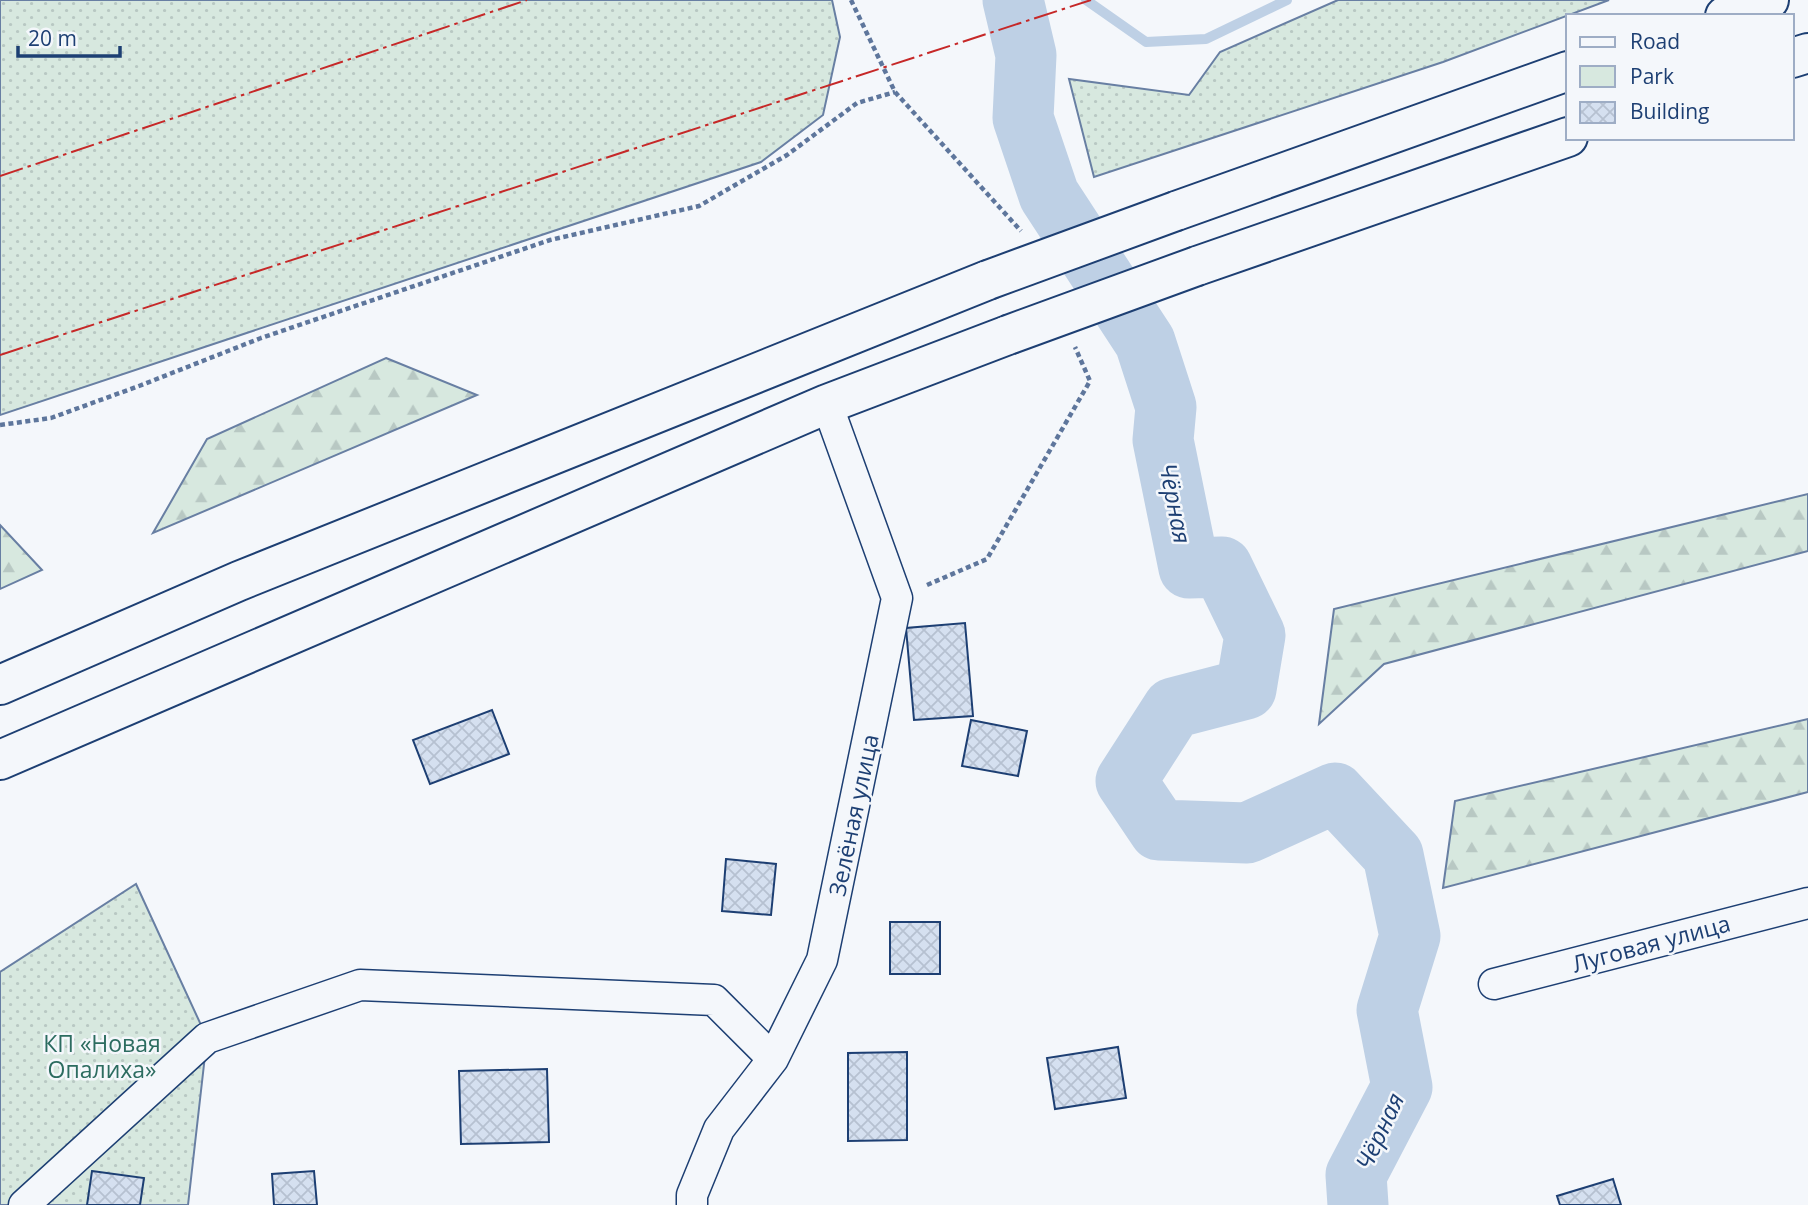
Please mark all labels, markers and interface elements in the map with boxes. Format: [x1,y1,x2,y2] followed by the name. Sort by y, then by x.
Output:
[18,14,119,58] scale bar
[1566,14,1794,140] legend
[28,24,77,52] text: 20 m
[1630,27,1680,55] text: Road
[1630,62,1674,90] text: Park
[1630,97,1709,125] text: Building
[1152,460,1200,546] water label: Чёрная
[820,731,886,899] street label: Зелёная улица
[1568,906,1734,980] street label: Луговая улица
[43,1027,161,1085] park label: КП «Новая Опалиха»
[1347,1087,1411,1175] water label: Чёрная

